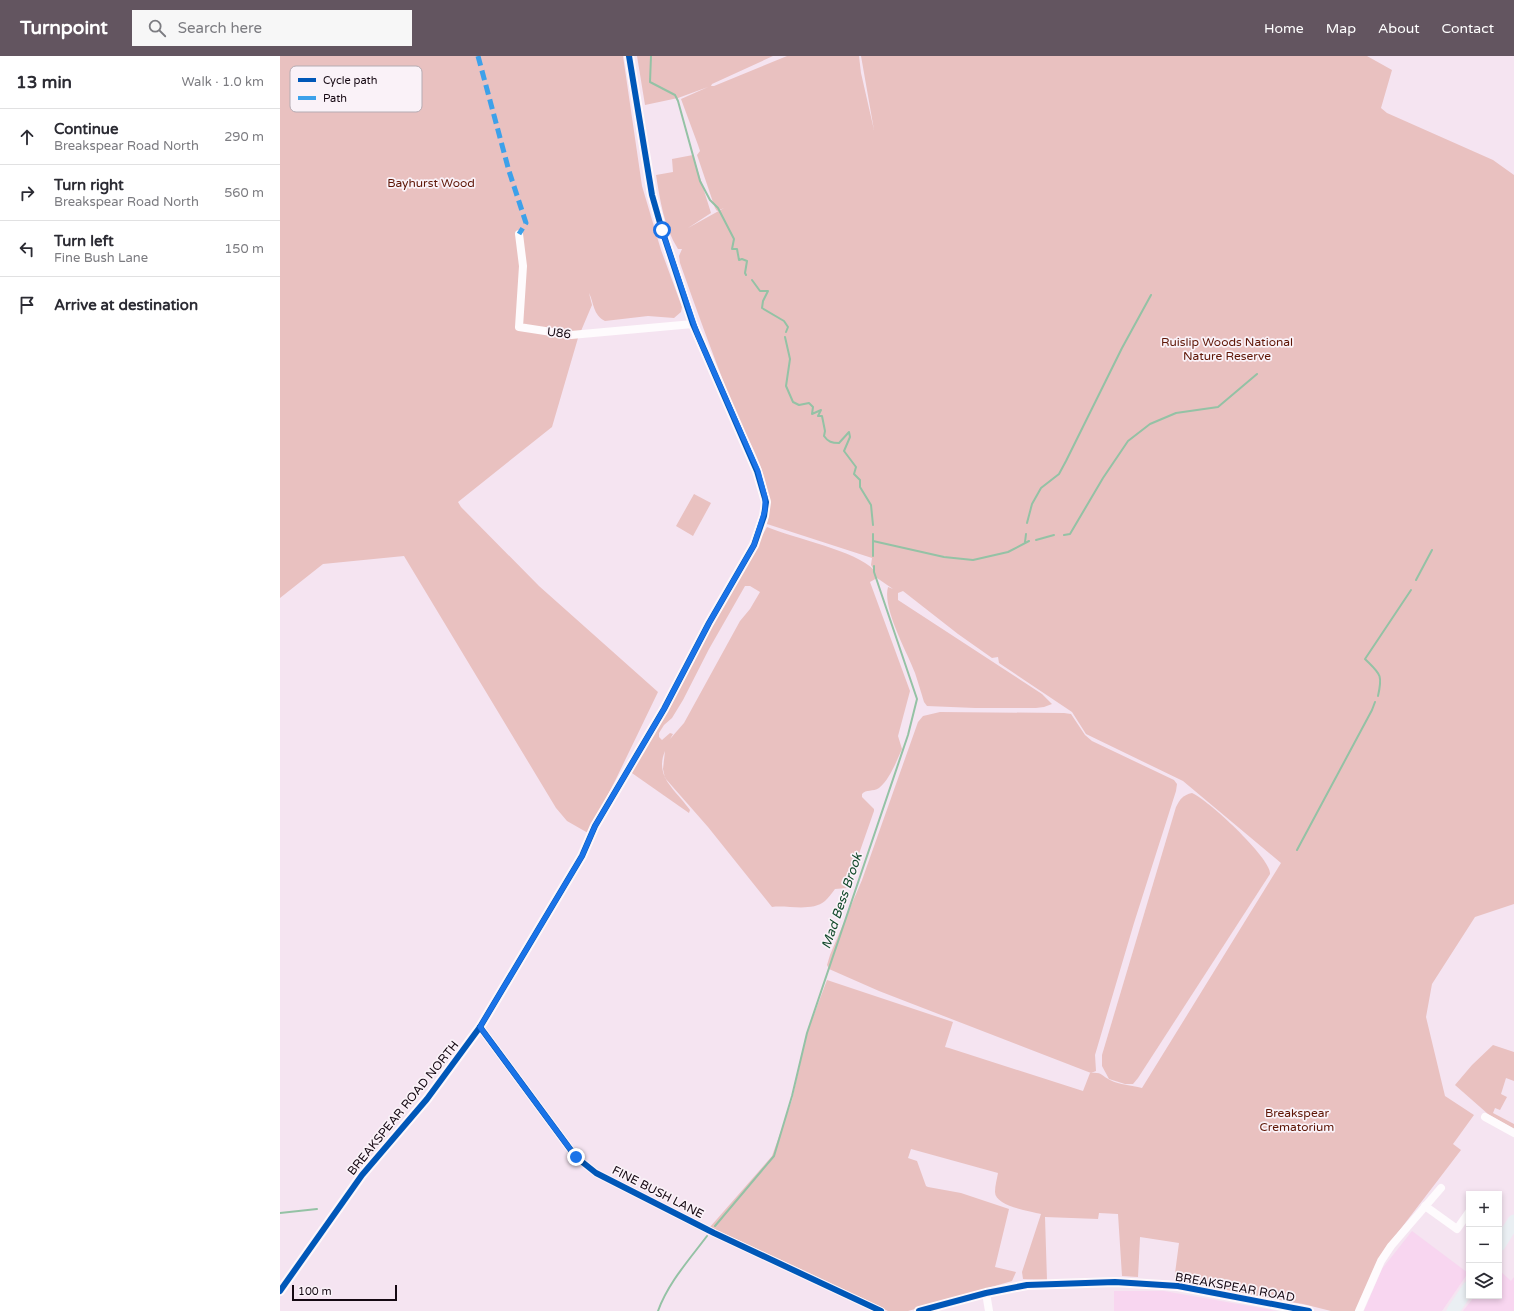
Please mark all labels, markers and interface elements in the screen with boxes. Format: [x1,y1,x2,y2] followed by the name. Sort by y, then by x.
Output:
[132,10,412,46] search box
[20,17,108,39] text: Turnpoint
[146,17,168,39] icon: search
[178,19,262,37] text: Search here
[1264,20,1304,37] text: Home
[1326,20,1356,37] text: Map
[1378,20,1420,37] text: About
[1442,20,1494,37] text: Contact
[290,66,422,112] legend
[16,72,72,93] text: 13 min
[182,74,264,90] text: Walk · 1.0 km
[323,74,378,87] text: Cycle path
[323,92,347,105] text: Path
[54,120,118,138] text: Continue
[16,126,38,148] icon: ahead
[224,129,264,145] text: 290 m
[54,138,199,154] text: Breakspear Road North
[54,176,124,194] text: Turn right
[387,176,475,190] park label: Bayhurst Wood
[16,182,38,204] icon: right
[224,185,264,201] text: 560 m
[54,194,199,210] text: Breakspear Road North
[653,221,671,239] route start
[54,232,114,250] text: Turn left
[16,238,38,260] icon: left
[224,241,264,257] text: 150 m
[54,250,148,266] text: Fine Bush Lane
[16,294,38,316] icon: arrive
[54,296,198,314] text: Arrive at destination
[546,325,572,341] street label: U86
[1161,335,1293,363] park label: Ruislip Woods National Nature Reserve
[818,850,866,951] water label: Mad Bess Brook
[344,1038,462,1178] street label: BREAKSPEAR ROAD NORTH
[1260,1106,1334,1134] park label: Breakspear Crematorium
[567,1148,585,1166] route end
[610,1163,706,1221] street label: FINE BUSH LANE
[1466,1191,1502,1299] map controls
[1466,1191,1502,1227] button: +
[1466,1227,1502,1263] button: −
[1466,1263,1502,1299] button: layers
[1174,1270,1296,1304] street label: BREAKSPEAR ROAD
[292,1283,397,1302] scale bar
[298,1285,332,1298] text: 100 m

